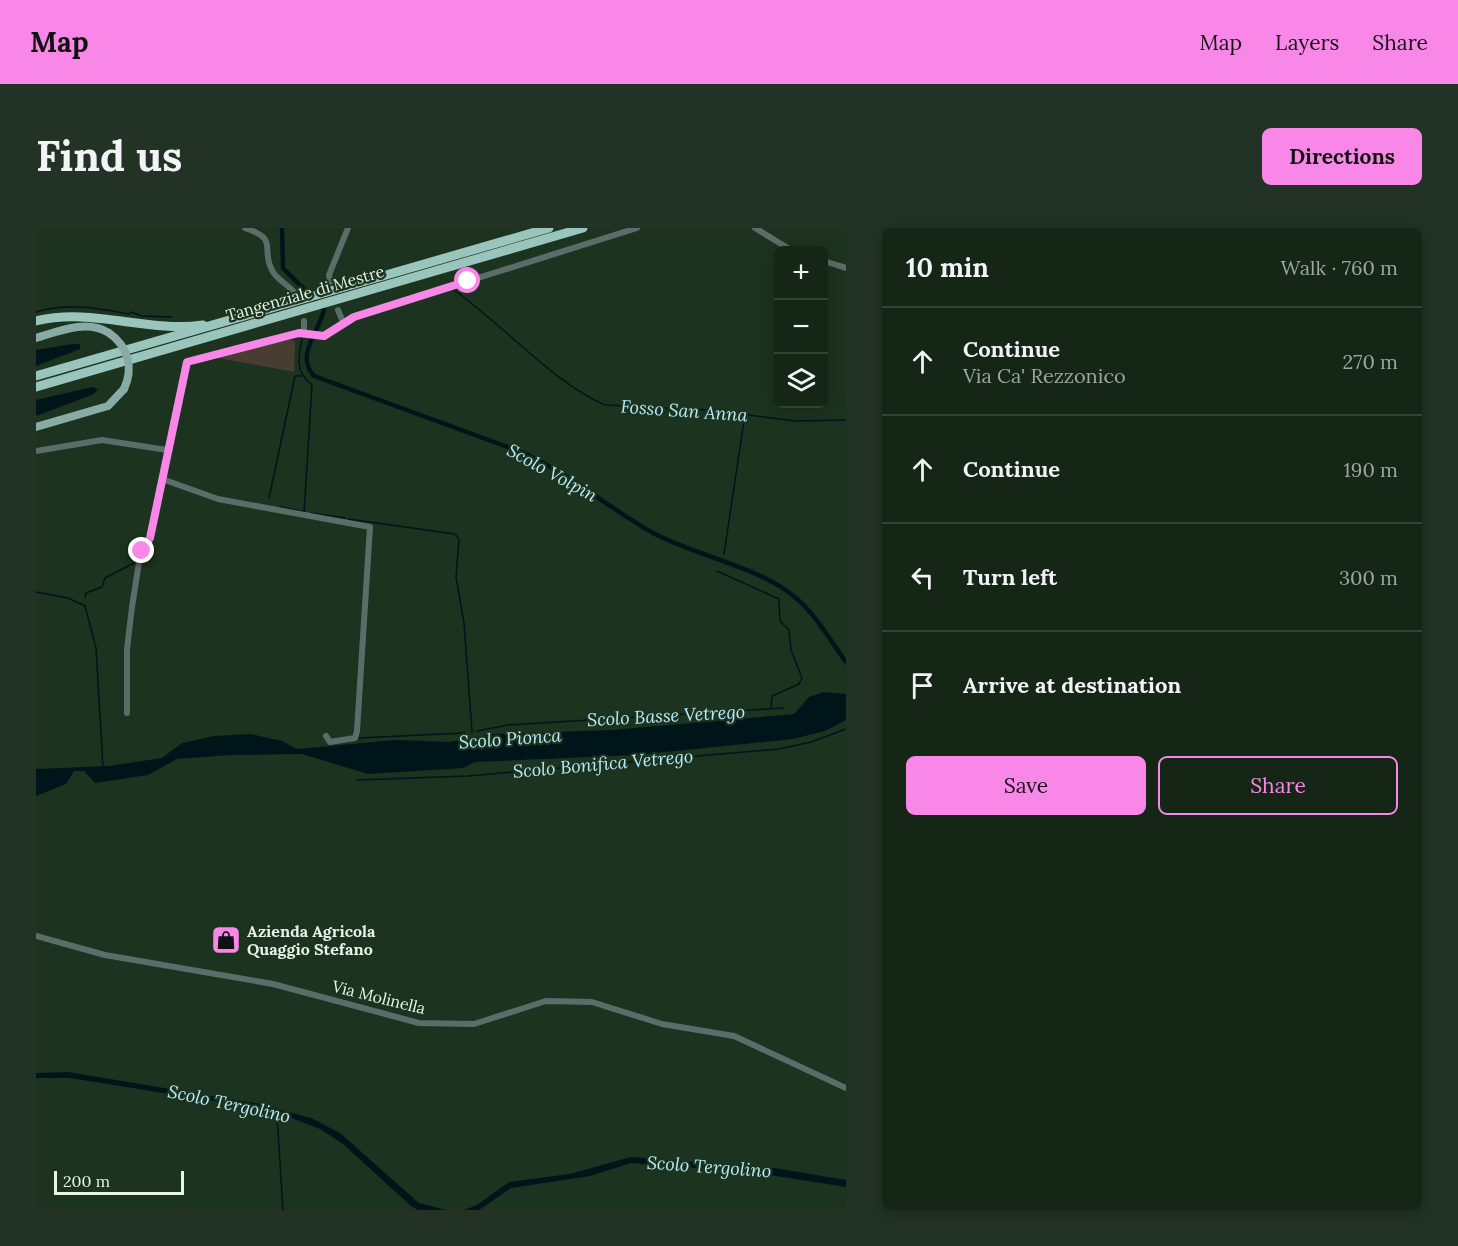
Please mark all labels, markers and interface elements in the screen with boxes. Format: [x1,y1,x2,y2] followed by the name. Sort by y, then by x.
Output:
[30,24,89,60] text: Map
[1199,29,1242,56] text: Map
[1275,29,1339,56] text: Layers
[1372,29,1428,56] text: Share
[1262,128,1422,185] button: Directions
[36,129,182,183] text: Find us
[774,246,828,408] map controls
[774,246,828,300] button: +
[906,251,989,284] text: 10 min
[1281,255,1398,280] text: Walk · 760 m
[224,261,387,325] street label: Tangenziale di Mestre
[454,267,480,293] route start
[774,300,828,354] button: −
[963,335,1060,363] text: Continue
[906,345,939,378] icon: ahead
[1342,349,1398,374] text: 270 m
[774,354,828,408] button: layers
[963,363,1126,388] text: Via Ca' Rezzonico
[620,395,748,426] water label: Fosso San Anna
[503,438,601,507] water label: Scolo Volpin
[906,453,939,486] icon: ahead
[963,455,1060,483] text: Continue
[1344,457,1398,482] text: 190 m
[128,537,154,563] route end
[906,561,939,594] icon: left
[963,563,1057,591] text: Turn left
[1339,565,1398,590] text: 300 m
[906,669,939,702] icon: arrive
[963,671,1181,699] text: Arrive at destination
[586,700,746,731] water label: Scolo Basse Vetrego
[458,723,562,754] water label: Scolo Pionca
[512,744,694,783] water label: Scolo Bonifica Vetrego
[906,756,1146,815] button: Save
[1158,756,1398,815] button: Share
[247,921,376,959] place label: Azienda Agricola Quaggio Stefano
[210,924,242,956] shop icon: Azienda Agricola Quaggio Stefano
[329,976,428,1018] street label: Via Molinella
[166,1079,292,1128] water label: Scolo Tergolino
[646,1151,772,1182] water label: Scolo Tergolino
[54,1168,184,1196] scale bar
[63,1171,110,1191] text: 200 m

